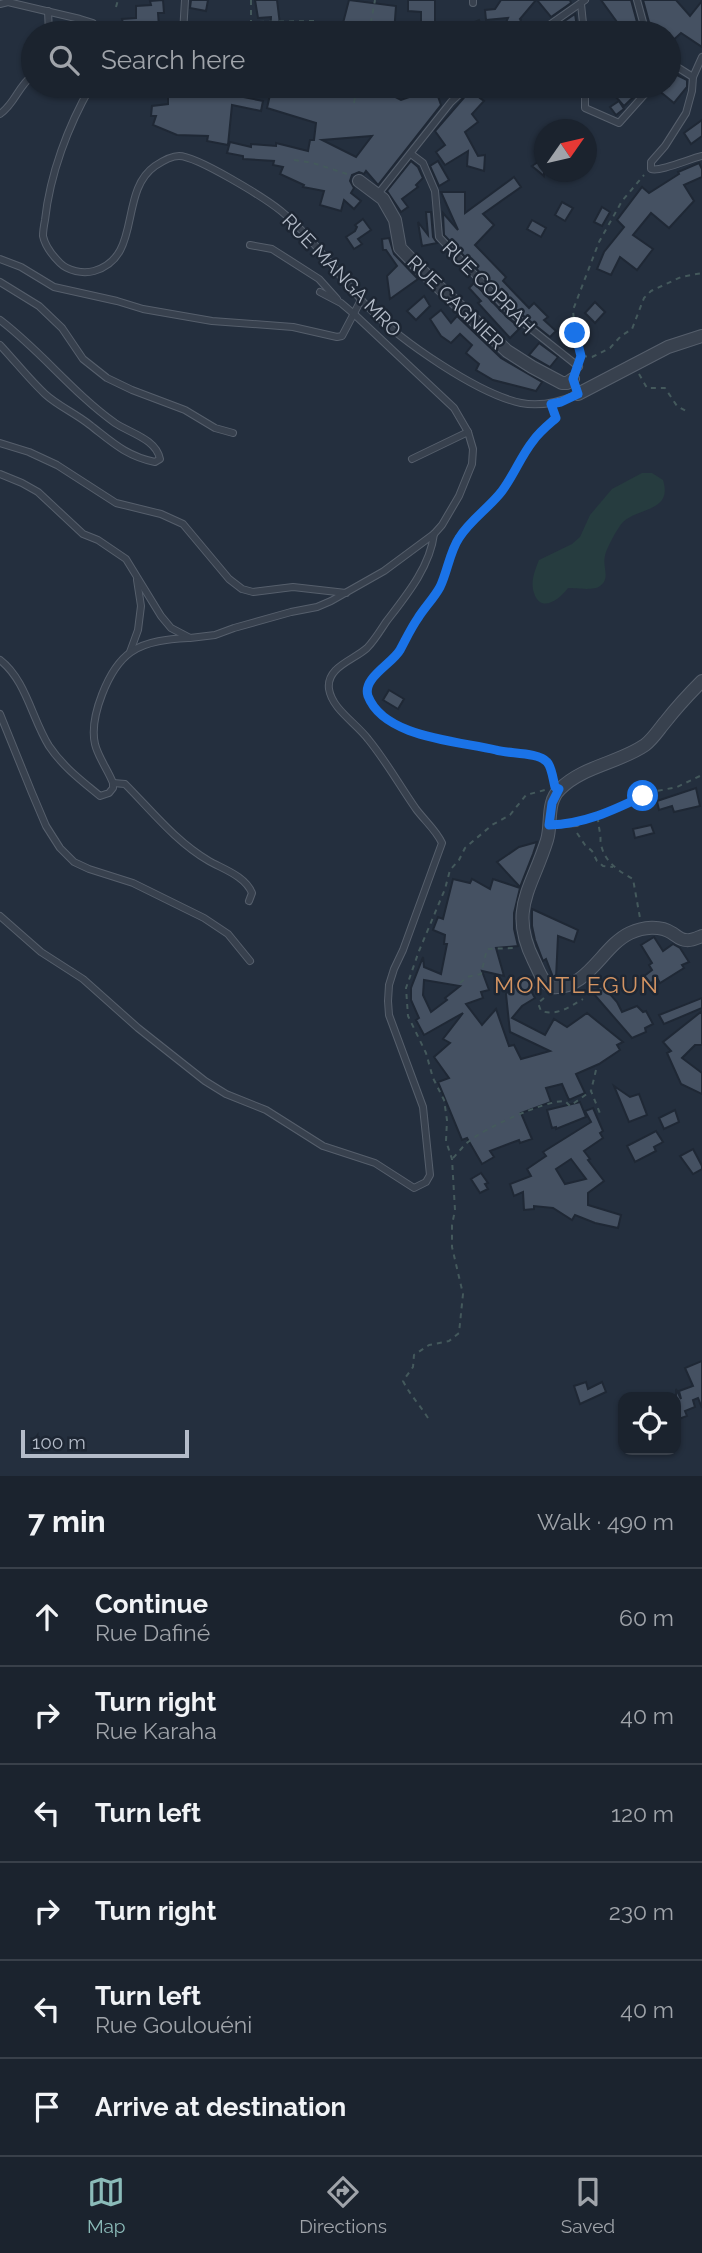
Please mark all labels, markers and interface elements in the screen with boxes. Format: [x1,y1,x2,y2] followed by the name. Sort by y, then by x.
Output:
[21,21,681,98] search box
[45,41,83,79] icon: search
[101,45,245,75] text: Search here
[534,119,597,182] north arrow
[278,209,406,341] street label: RUE MANGA MRO
[438,236,540,338] street label: RUE COPRAH
[403,251,509,353] street label: RUE CAGNIER
[559,317,590,348] route end
[627,780,658,811] route start
[494,971,660,998] district label: MONTLEGUN
[618,1392,681,1455] map controls
[618,1392,681,1455] button: locate
[21,1427,189,1459] scale bar
[32,1431,86,1453] text: 100 m
[28,1504,106,1539] text: 7 min
[537,1508,674,1535] text: Walk · 490 m
[95,1589,208,1619] text: Continue
[28,1598,66,1636] icon: ahead
[619,1604,674,1631] text: 60 m
[95,1619,210,1646] text: Rue Dafiné
[95,1687,216,1717] text: Turn right
[28,1696,66,1734] icon: right
[620,1702,674,1729] text: 40 m
[95,1717,217,1744] text: Rue Karaha
[28,1794,66,1832] icon: left
[95,1798,201,1828] text: Turn left
[611,1800,674,1827] text: 120 m
[28,1892,66,1930] icon: right
[95,1896,216,1926] text: Turn right
[609,1898,674,1925] text: 230 m
[95,1981,201,2011] text: Turn left
[28,1990,66,2028] icon: left
[620,1996,674,2023] text: 40 m
[95,2011,252,2038] text: Rue Goulouéni
[28,2088,66,2126] icon: arrive
[95,2092,346,2122] text: Arrive at destination
[87,2173,126,2237] tab: Map
[299,2173,387,2237] tab: Directions
[561,2173,615,2237] tab: Saved

